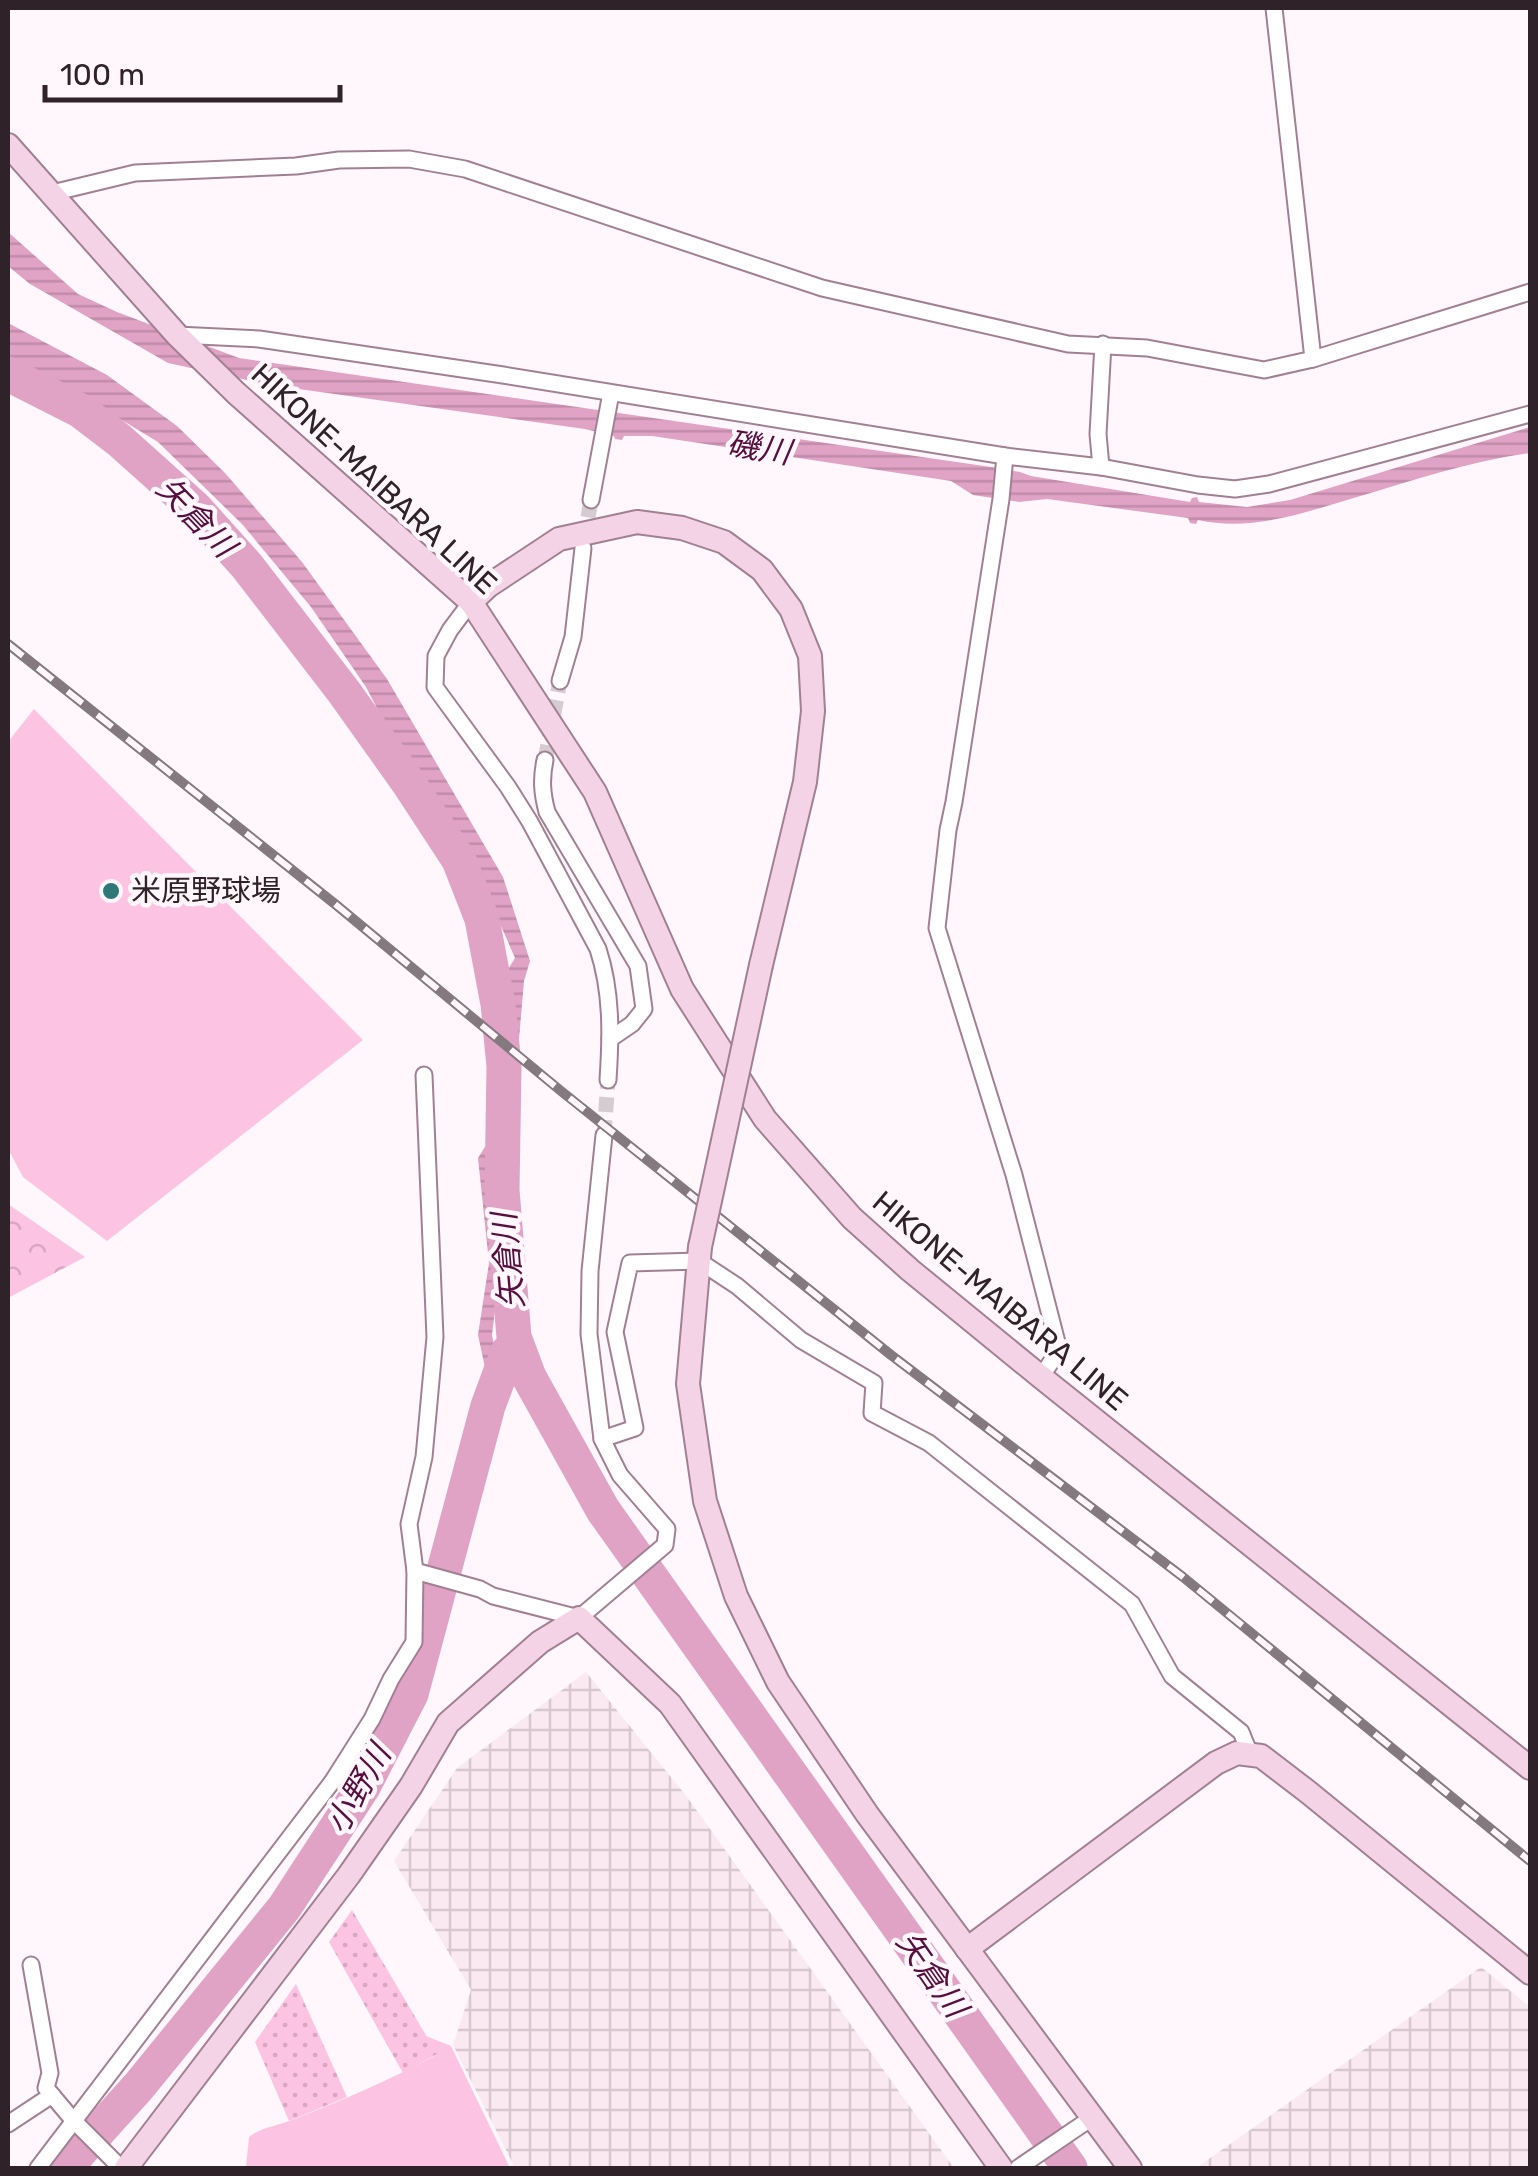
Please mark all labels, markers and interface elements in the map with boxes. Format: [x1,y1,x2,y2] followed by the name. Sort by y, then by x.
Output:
[45,40,340,102] scale bar
[60,57,145,93] text: 100 m
[244,356,504,602] street label: HIKONE-MAIBARA LINE
[724,424,797,472] water label: 磯川
[149,469,245,567] water label: 矢倉川
[131,873,281,909] place label: 米原野球場
[100,880,122,902] marker: 米原野球場
[865,1184,1135,1418] street label: HIKONE-MAIBARA LINE
[485,1209,531,1310] water label: 矢倉川
[318,1735,400,1840] water label: 小野川
[889,1924,977,2027] water label: 矢倉川

